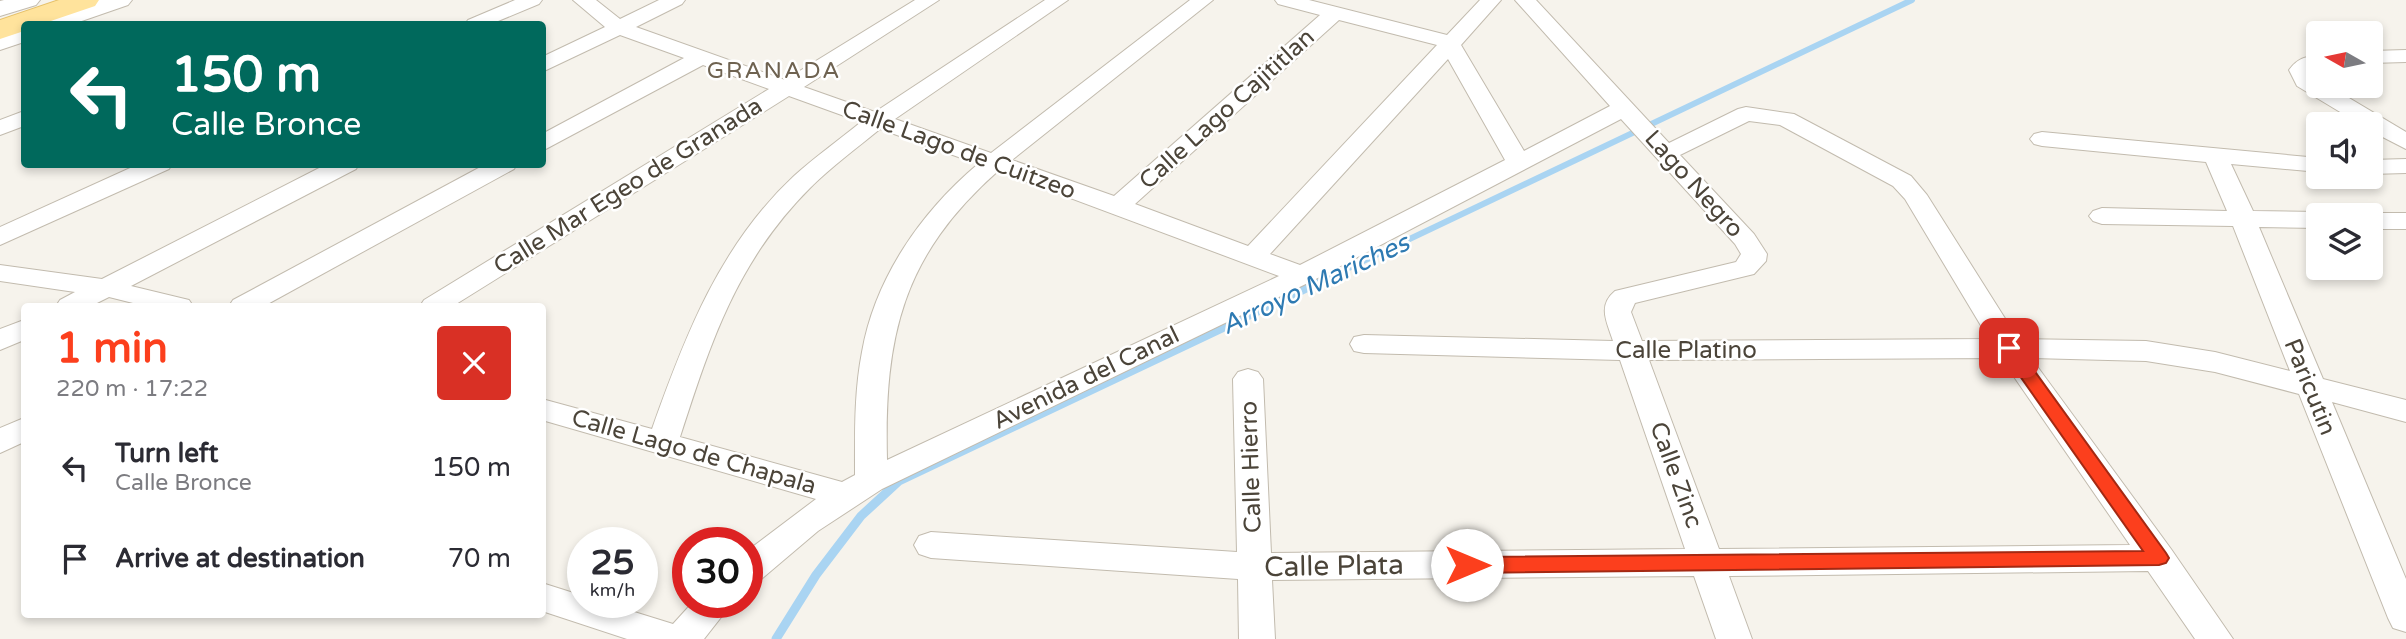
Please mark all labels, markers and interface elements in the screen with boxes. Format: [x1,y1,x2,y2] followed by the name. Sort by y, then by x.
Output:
[2306,21,2384,98] north arrow
[2306,21,2383,280] map controls
[1133,23,1321,195] street label: Calle Lago Cajititlan
[171,46,321,105] text: 150 m
[56,49,147,140] icon: left
[707,57,841,85] district label: GRANADA
[488,91,768,281] street label: Calle Mar Egeo de Granada
[838,94,1080,206] street label: Calle Lago de Cuitzeo
[171,106,361,144] text: Calle Bronce
[2306,112,2383,189] button: sound
[1638,124,1750,244] street label: Lago Negro
[2306,203,2383,280] button: layers
[1216,226,1415,341] water label: Arroyo Mariches
[1979,318,2039,378] pin
[988,320,1184,436] street label: Avenida del Canal
[56,323,168,374] text: 1 min
[437,326,511,400] button: close
[1990,329,2028,367] icon: arrive
[2278,335,2342,439] street label: Paricutin
[1615,336,1757,365] street label: Calle Platino
[56,375,208,403] text: 220 m · 17:22
[1234,401,1268,533] street label: Calle Hierro
[568,403,820,501] street label: Calle Lago de Chapala
[1643,418,1709,532] street label: Calle Zinc
[115,438,218,469] text: Turn left
[56,449,94,487] icon: left
[431,452,511,483] text: 150 m
[115,469,252,497] text: Calle Bronce
[672,527,763,618] speed limit sign: 30
[1430,528,1504,602] position arrow
[56,540,94,578] icon: arrive
[591,542,634,584] text: 25
[115,543,365,574] text: Arrive at destination
[448,543,511,574] text: 70 m
[1264,548,1404,584] street label: Calle Plata
[590,579,635,601] text: km/h

